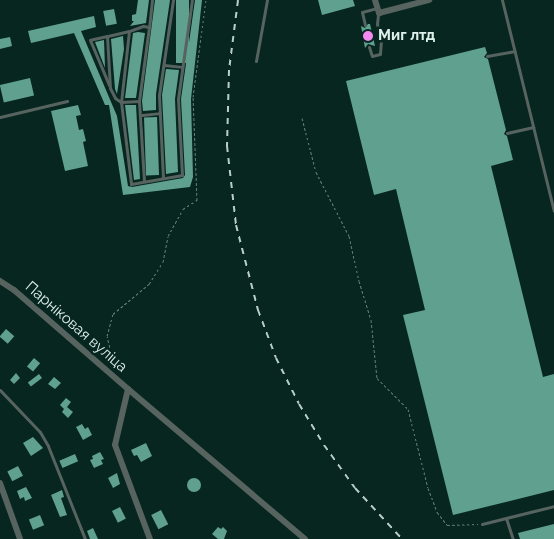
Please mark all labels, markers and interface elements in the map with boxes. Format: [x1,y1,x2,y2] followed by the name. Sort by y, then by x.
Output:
[378,27,435,45] place label: Миг лтд
[362,30,374,42] marker: Миг лтд
[21,278,131,376] street label: Парніковая вуліца

